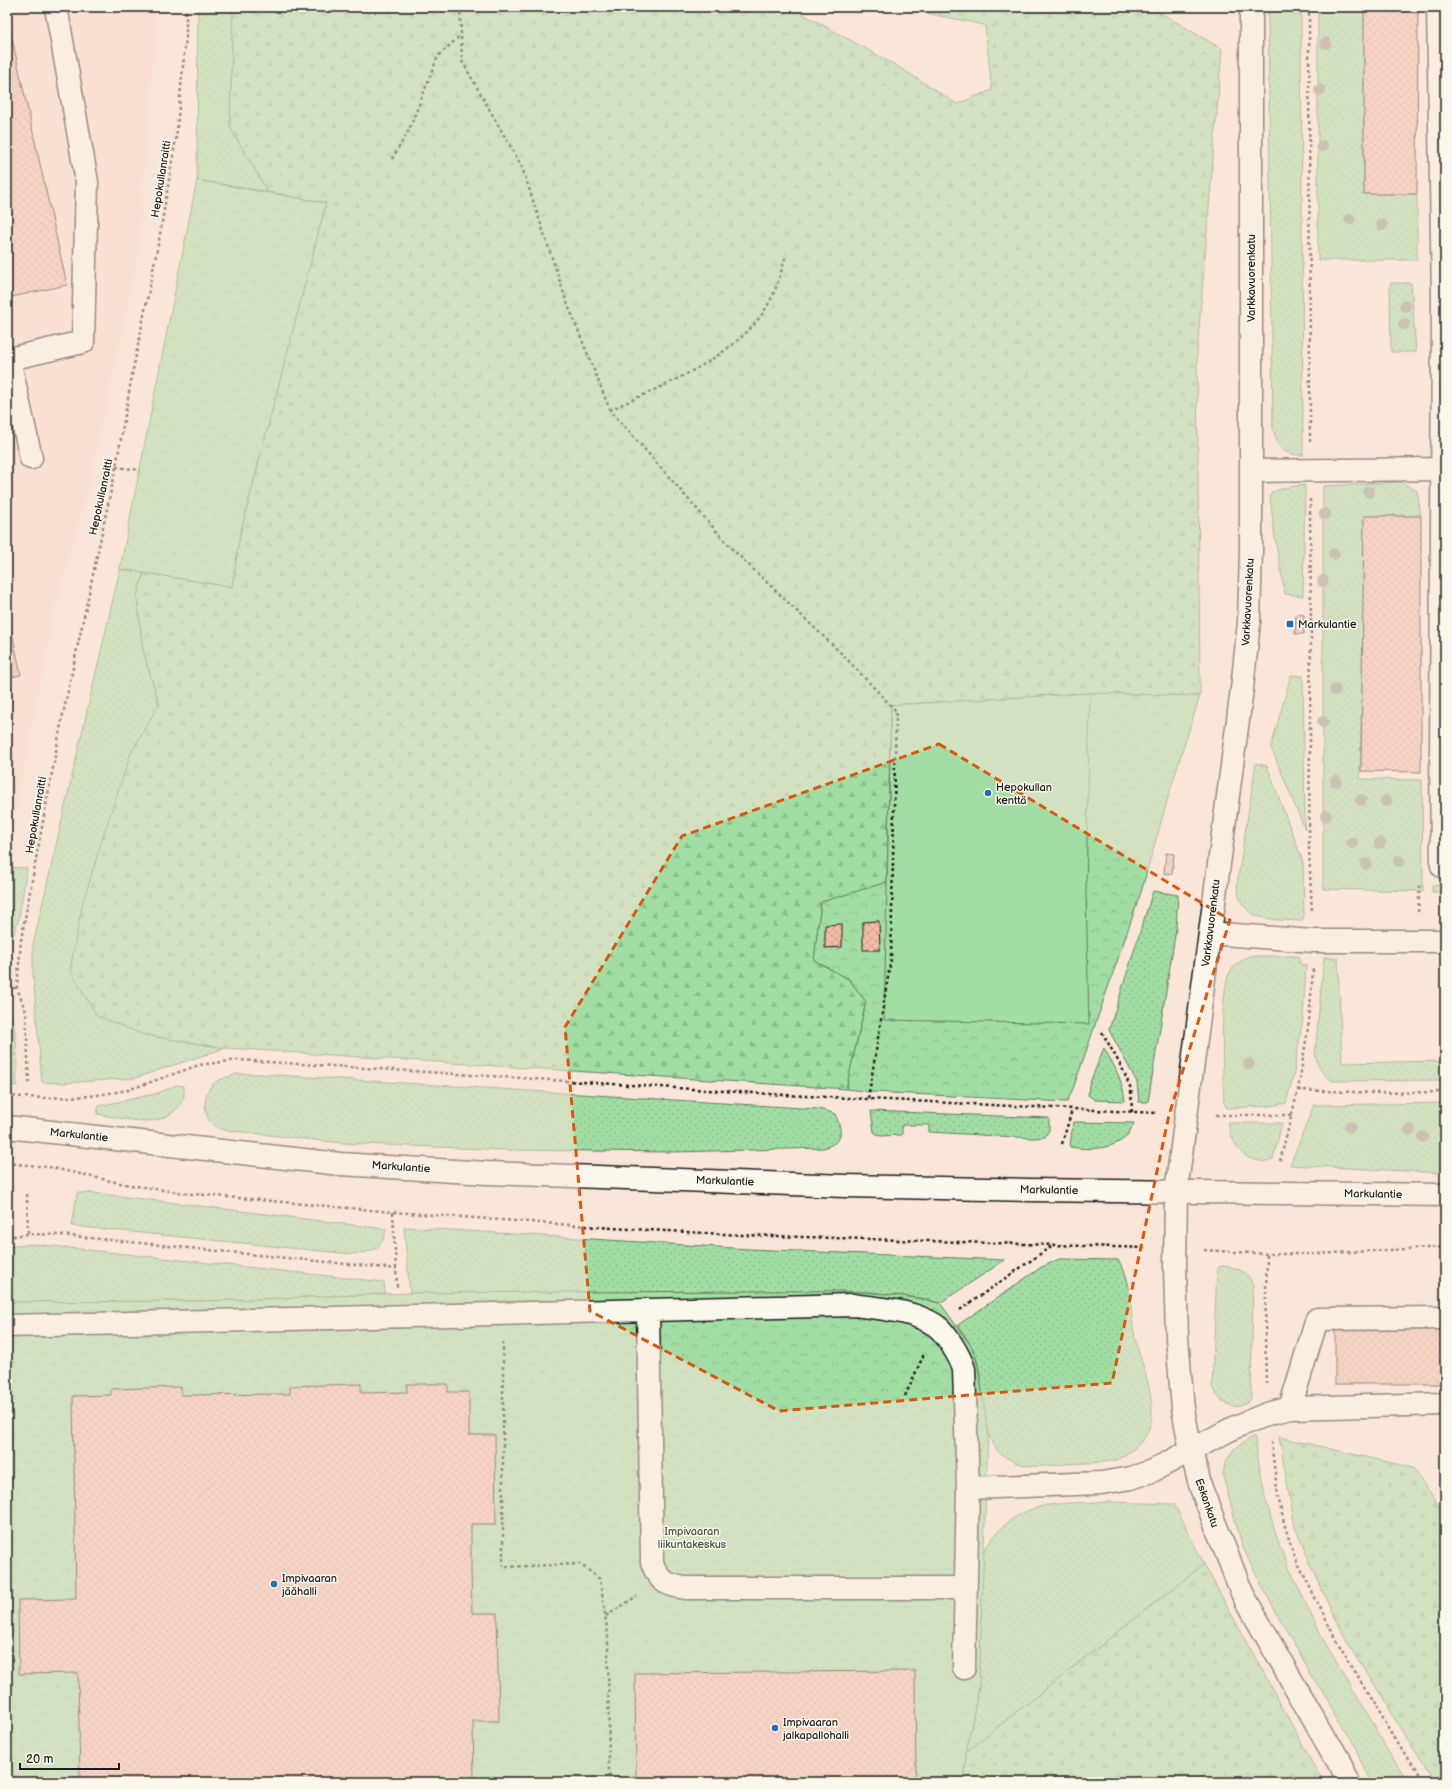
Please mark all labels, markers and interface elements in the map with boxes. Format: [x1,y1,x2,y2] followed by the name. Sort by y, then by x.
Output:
[148,140,174,218] street label: Hepokullanraitti
[1245,234,1258,322] street label: Varkkavuorenkatu
[87,458,115,536] street label: Hepokullanraitti
[1239,558,1257,646] street label: Varkkavuorenkatu
[1298,618,1357,631] place label: Markulantie
[1285,619,1295,629] marker: Markulantie
[23,776,49,854] street label: Hepokullanraitti
[996,781,1052,807] place label: Hepokullan kenttä
[983,788,993,798] marker: Hepokullan kenttä
[1199,879,1223,967] street label: Varkkavuorenkatu
[49,1125,109,1145] street label: Markulantie
[371,1158,431,1176] street label: Markulantie
[696,1173,755,1189] street label: Markulantie
[1020,1183,1079,1197] street label: Markulantie
[1344,1187,1403,1201] street label: Markulantie
[1193,1477,1221,1529] street label: Eskonkatu
[658,1525,727,1551] park label: Impivaaran liikuntakeskus
[281,1572,337,1598] place label: Impivaaran jäähalli
[269,1579,279,1589] marker: Impivaaran jäähalli
[782,1716,849,1742] place label: Impivaaran jalkapallohalli
[770,1723,780,1733] marker: Impivaaran jalkapallohalli
[20,1745,119,1771] scale bar
[26,1752,53,1767] text: 20 m

